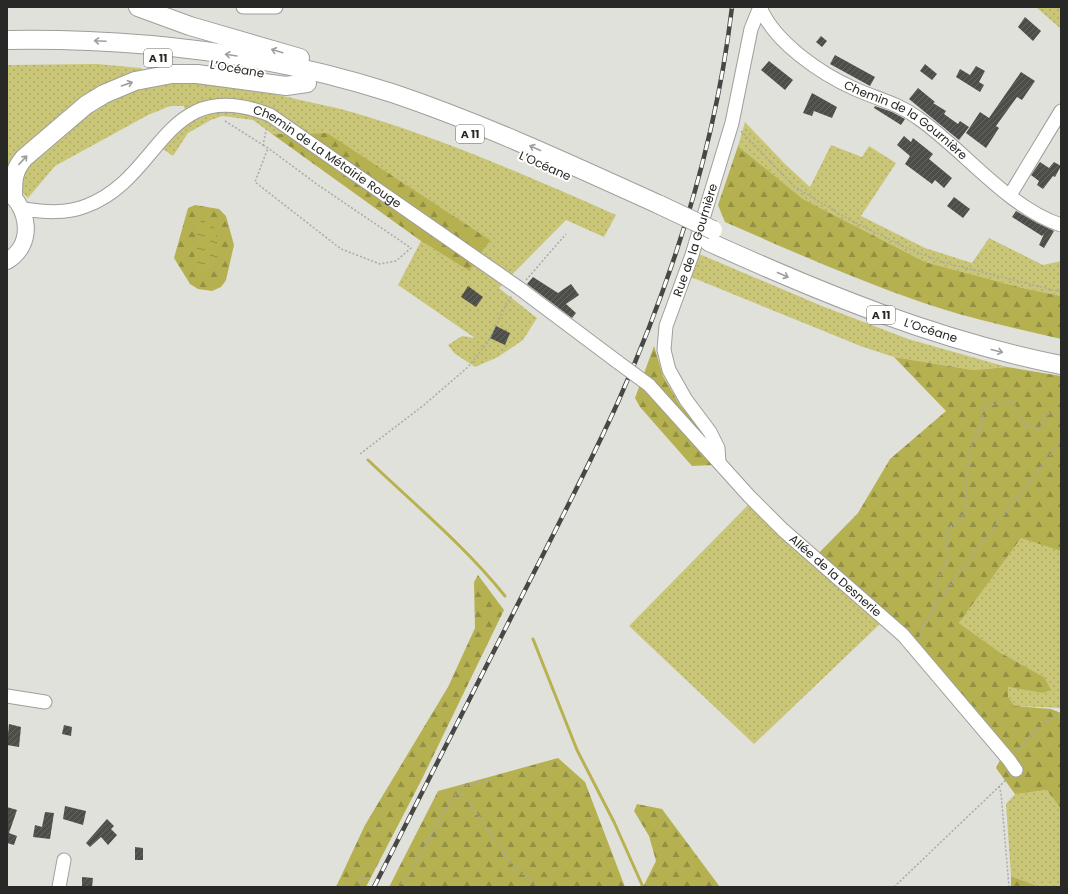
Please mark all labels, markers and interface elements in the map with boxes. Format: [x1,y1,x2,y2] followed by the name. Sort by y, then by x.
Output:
[94,38,107,45] one-way arrow
[271,47,284,54] one-way arrow
[144,49,172,67] road number: A 11
[225,51,238,59] one-way arrow
[208,55,266,82] street label: L’Océane
[841,76,971,164] street label: Chemin de la Gournière
[120,80,133,87] one-way arrow
[251,101,405,212] street label: Chemin de La Métairie Rouge
[456,125,484,143] road number: A 11
[529,144,541,151] one-way arrow
[517,147,574,185] street label: L’Océane
[18,155,28,165] one-way arrow
[669,181,721,299] street label: Rue de la Gournière
[776,272,788,279] one-way arrow
[867,306,895,324] road number: A 11
[902,313,960,347] street label: L’Océane
[991,348,1004,355] one-way arrow
[786,530,885,620] street label: Allée de la Desnerie

